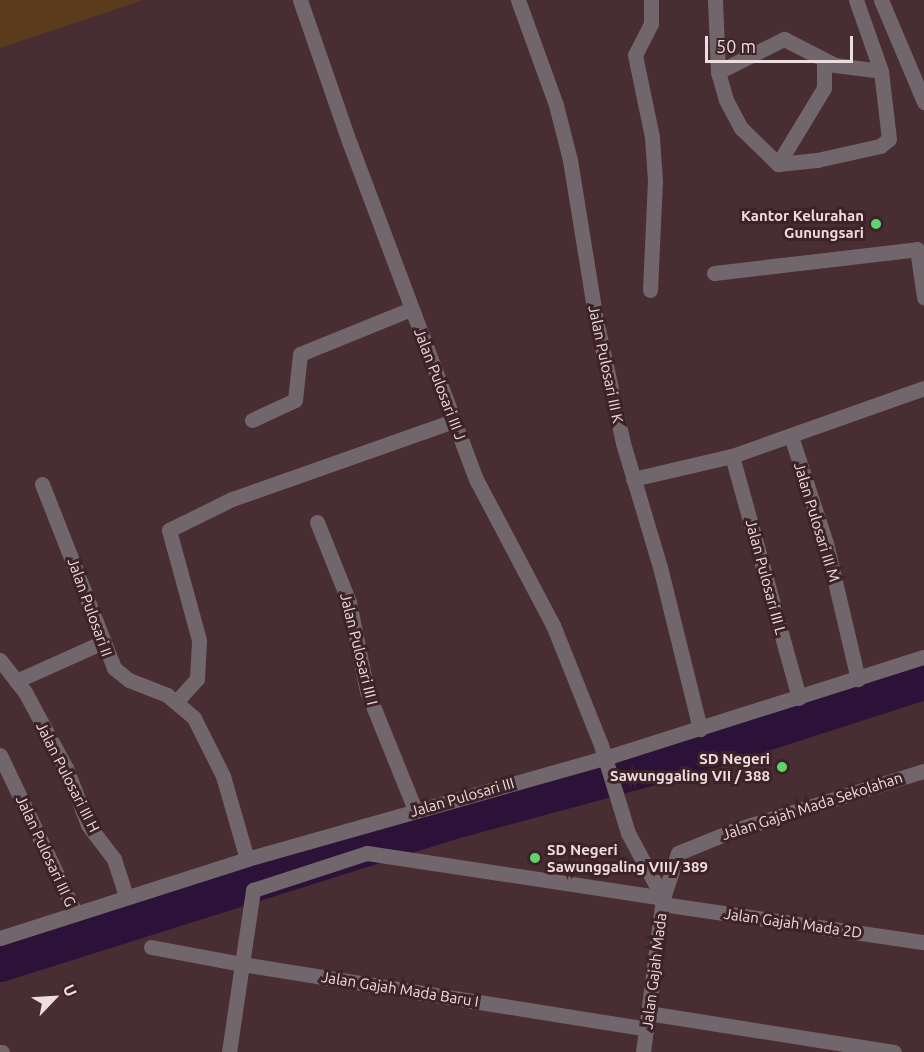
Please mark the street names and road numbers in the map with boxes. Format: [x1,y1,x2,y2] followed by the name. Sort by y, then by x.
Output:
[585,303,627,425] street label: Jalan Pulosari III K
[410,326,470,442] street label: Jalan Pulosari III J
[790,460,844,584] street label: Jalan Pulosari III M
[742,517,790,637] street label: Jalan Pulosari III L
[64,555,116,659] street label: Jalan Pulosari II
[336,591,382,707] street label: Jalan Pulosari III I
[32,719,104,835] street label: Jalan Pulosari III H
[719,768,905,844] street label: Jalan Gajah Mada Sekolahan
[408,774,516,820] street label: Jalan Pulosari III
[12,792,80,910] street label: Jalan Pulosari III G
[723,904,863,942] street label: Jalan Gajah Mada 2D
[638,912,670,1030] street label: Jalan Gajah Mada
[320,968,480,1010] street label: Jalan Gajah Mada Baru I

